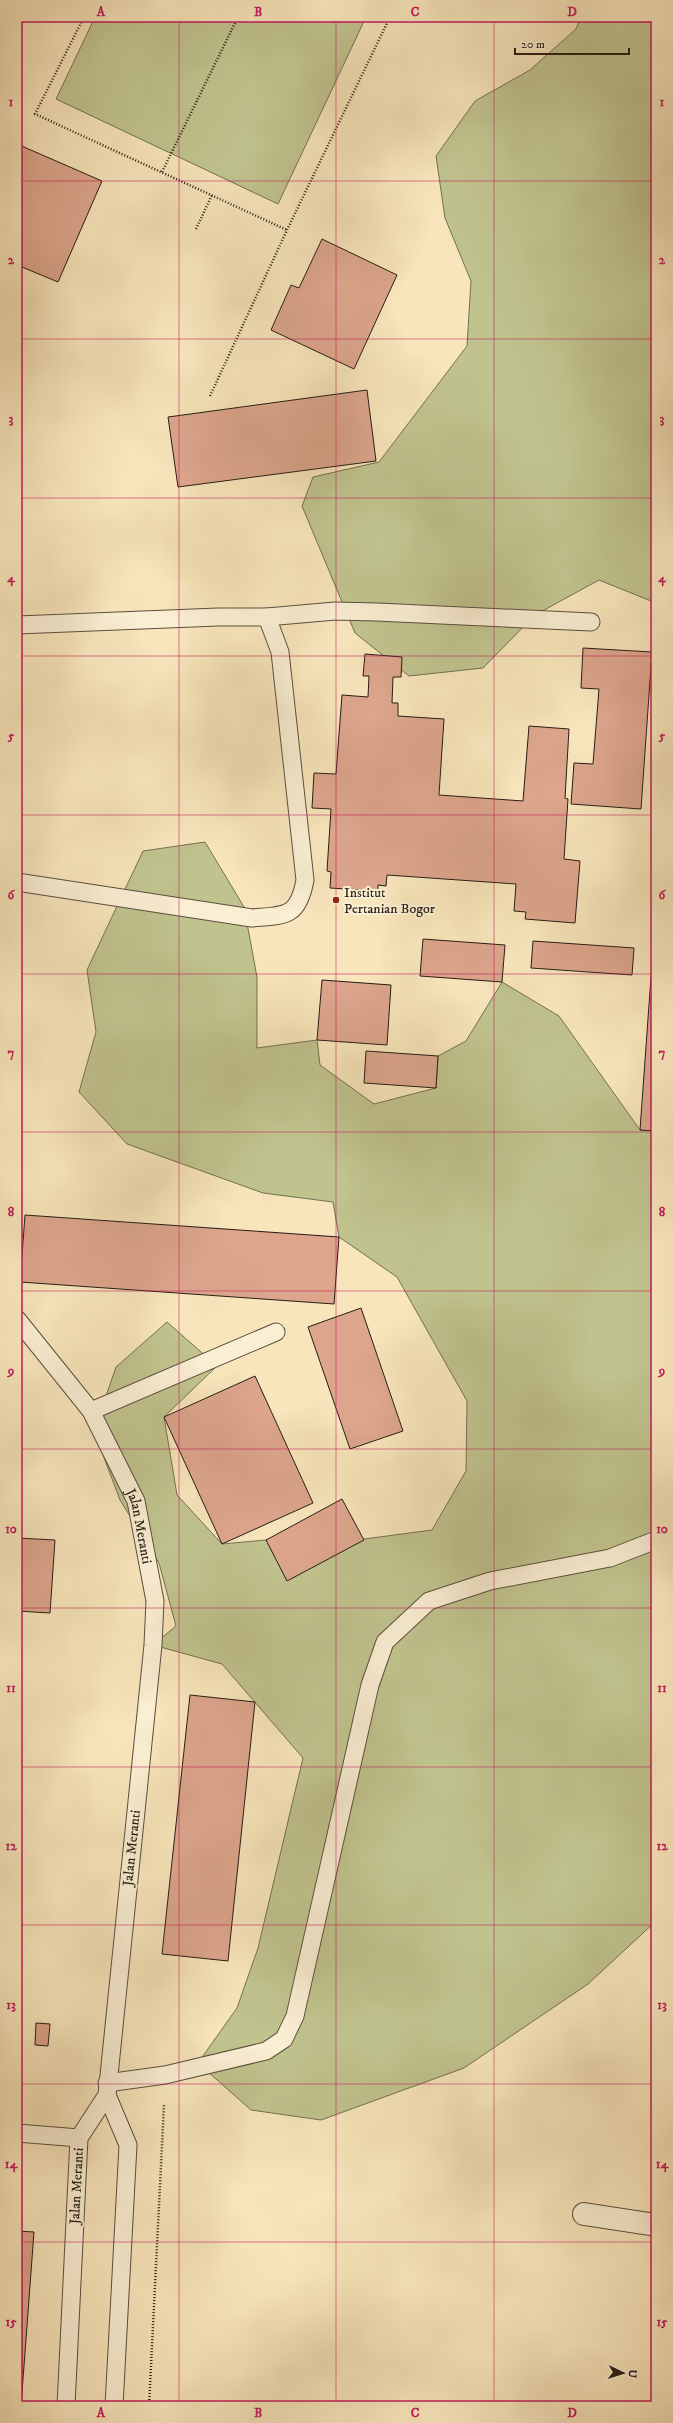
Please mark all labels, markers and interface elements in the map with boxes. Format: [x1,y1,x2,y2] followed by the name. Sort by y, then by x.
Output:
[96,4,106,20] text: A
[254,4,262,20] text: B
[411,4,420,20] text: C
[567,4,577,20] text: D
[515,30,629,56] scale bar
[521,37,545,52] text: 20 m
[9,94,14,110] text: 1
[660,94,665,110] text: 1
[8,252,15,268] text: 2
[659,252,666,268] text: 2
[9,411,14,427] text: 3
[660,411,665,427] text: 3
[6,570,15,587] text: 4
[657,570,666,587] text: 4
[7,728,15,744] text: 5
[658,728,666,744] text: 5
[344,884,436,918] place label: Institut Pertanian Bogor
[8,887,16,903] text: 6
[659,887,667,903] text: 6
[331,895,341,905] marker: Institut Pertanian Bogor
[8,1045,15,1061] text: 7
[659,1045,666,1061] text: 7
[8,1204,15,1220] text: 8
[659,1204,666,1220] text: 8
[7,1363,14,1379] text: 9
[658,1363,665,1379] text: 9
[120,1484,156,1566] street label: Jalan Meranti
[5,1521,17,1537] text: 10
[656,1521,668,1537] text: 10
[6,1680,16,1696] text: 11
[657,1680,667,1696] text: 11
[119,1809,145,1889] street label: Jalan Meranti
[5,1838,17,1854] text: 12
[656,1838,668,1854] text: 12
[6,1997,16,2013] text: 13
[657,1997,667,2013] text: 13
[66,2147,88,2227] street label: Jalan Meranti
[5,2156,18,2173] text: 14
[656,2156,669,2173] text: 14
[5,2314,17,2330] text: 15
[656,2314,668,2330] text: 15
[603,2353,643,2393] north arrow
[625,2369,639,2379] text: U
[96,2405,106,2421] text: A
[254,2405,262,2421] text: B
[411,2405,420,2421] text: C
[567,2405,577,2421] text: D

